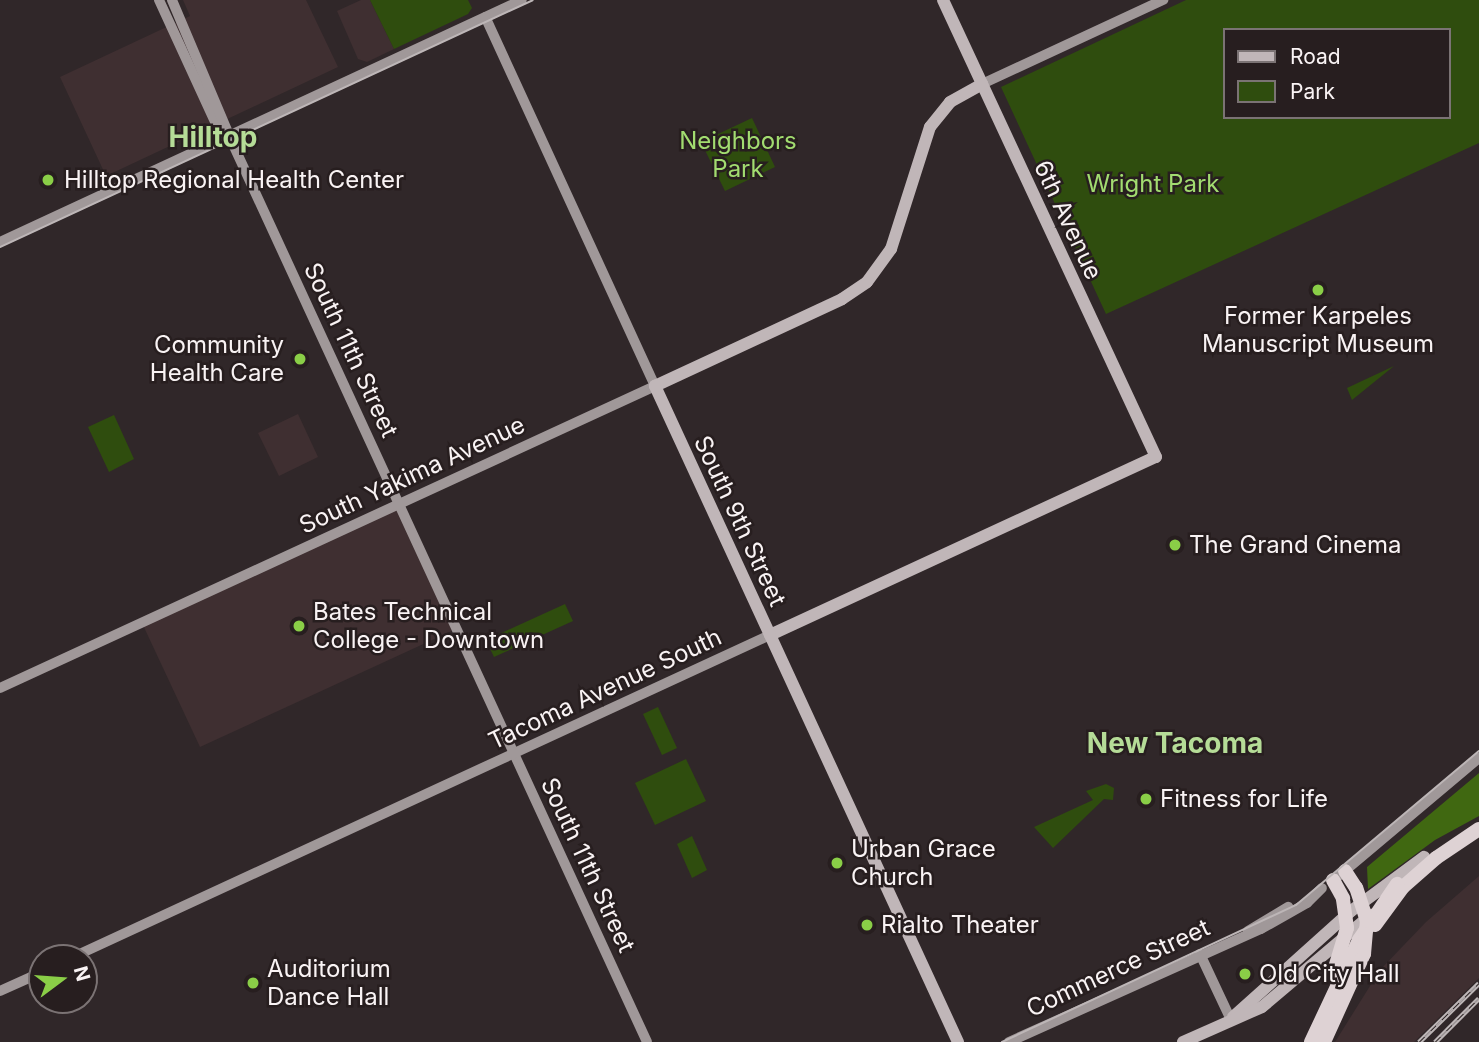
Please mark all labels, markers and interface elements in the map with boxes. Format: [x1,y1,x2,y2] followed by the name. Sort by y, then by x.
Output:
[1224,28,1451,119] legend
[1290,44,1341,69] text: Road
[1290,79,1335,104] text: Park
[169,120,257,154] district label: Hilltop
[679,127,797,183] park label: Neighbors Park
[1028,156,1108,284] street label: 6th Avenue
[64,166,404,194] place label: Hilltop Regional Health Center
[38,170,58,190] marker: Hilltop Regional Health Center
[1087,170,1219,198] park label: Wright Park
[298,258,404,442] street label: South 11th Street
[1310,282,1326,298] marker: Former Karpeles Manuscript Museum
[1202,302,1434,358] place label: Former Karpeles Manuscript Museum
[150,331,284,387] place label: Community Health Care
[290,349,310,369] marker: Community Health Care
[295,410,529,540] street label: South Yakima Avenue
[688,431,792,611] street label: South 9th Street
[1189,531,1401,559] place label: The Grand Cinema
[1167,537,1183,553] marker: The Grand Cinema
[313,598,544,654] place label: Bates Technical College - Downtown
[291,618,307,634] marker: Bates Technical College - Downtown
[484,622,726,756] street label: Tacoma Avenue South
[1087,726,1263,760] district label: New Tacoma
[535,773,641,957] street label: South 11th Street
[1160,785,1328,813] place label: Fitness for Life
[1138,791,1154,807] marker: Fitness for Life
[851,835,996,891] place label: Urban Grace Church
[829,855,845,871] marker: Urban Grace Church
[881,911,1039,939] place label: Rialto Theater
[1022,913,1214,1023] street label: Commerce Street
[859,917,875,933] marker: Rialto Theater
[28,944,98,1014] north arrow
[267,955,391,1011] place label: Auditorium Dance Hall
[1259,960,1399,988] place label: Old City Hall
[69,963,95,984] text: N
[1237,966,1253,982] marker: Old City Hall
[245,975,261,991] marker: Auditorium Dance Hall

